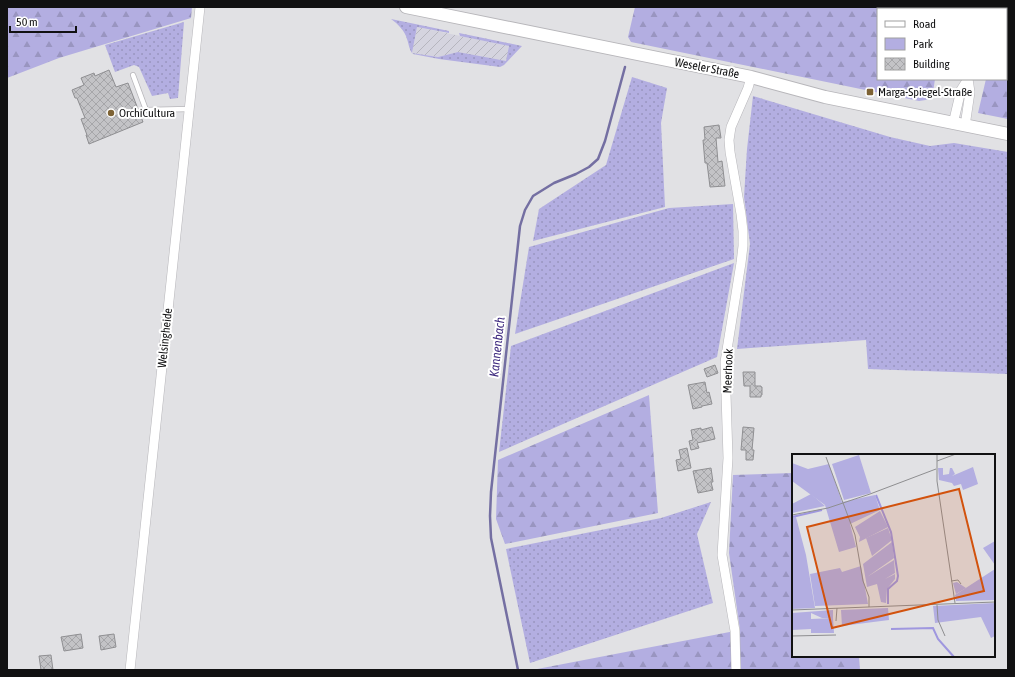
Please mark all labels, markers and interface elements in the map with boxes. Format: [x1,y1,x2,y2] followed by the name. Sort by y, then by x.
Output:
[10,8,76,34] scale bar
[877,8,1007,80] legend
[16,15,38,29] text: 50 m
[913,17,936,31] text: Road
[913,37,934,51] text: Park
[673,55,741,81] street label: Weseler Straße
[913,57,951,71] text: Building
[878,85,972,99] place label: Marga-Spiegel-Straße
[865,87,875,97] marker: Marga-Spiegel-Straße
[119,106,175,120] place label: OrchiCultura
[106,108,116,118] marker: OrchiCultura
[155,307,175,369] street label: Welsingheide
[486,316,508,378] water label: Kannenbach
[720,348,736,394] street label: Meerhook
[792,454,995,657] inset map

